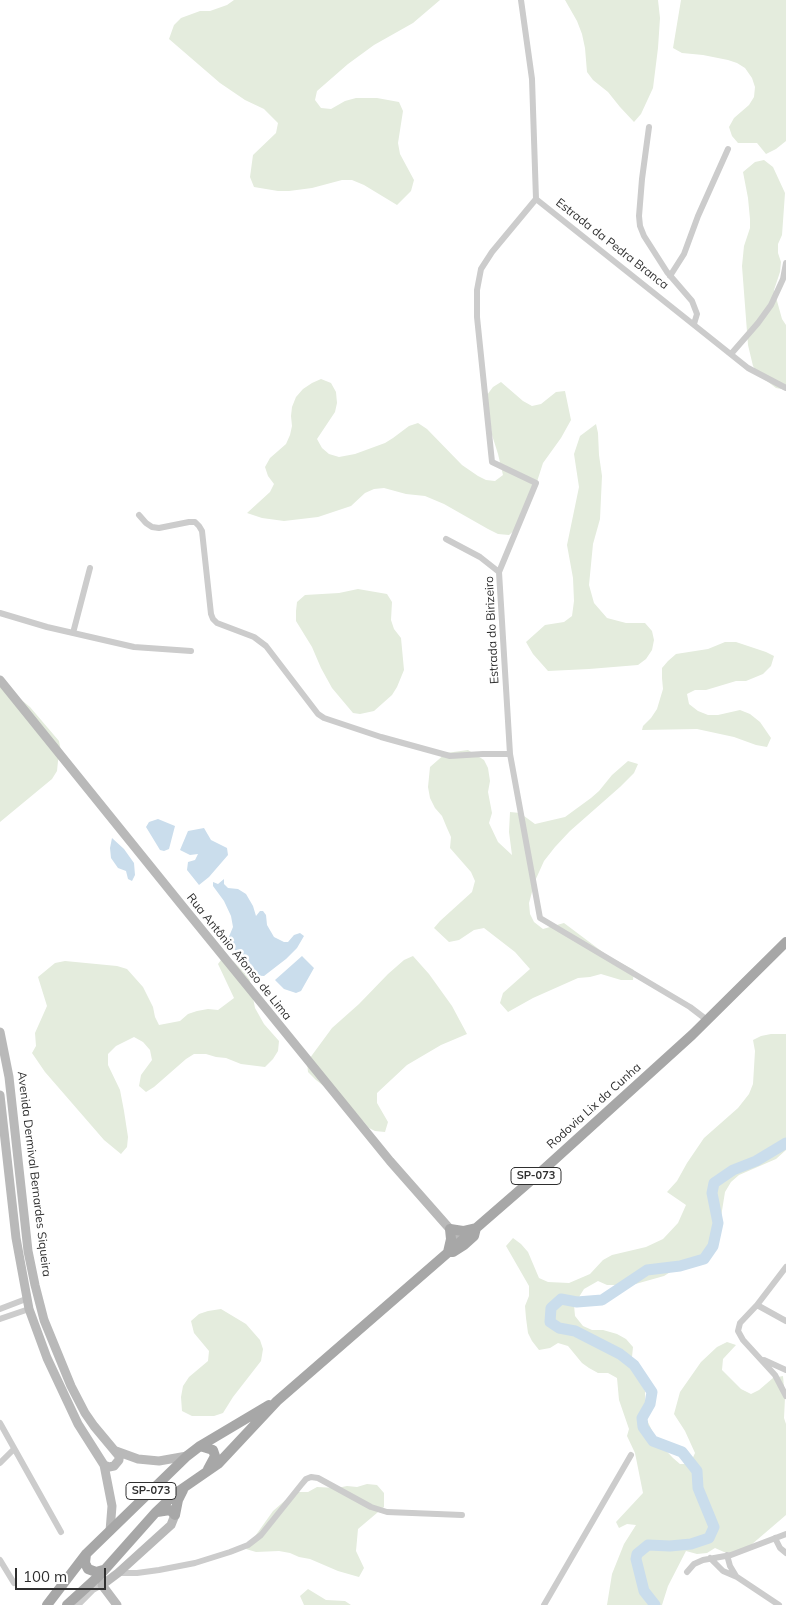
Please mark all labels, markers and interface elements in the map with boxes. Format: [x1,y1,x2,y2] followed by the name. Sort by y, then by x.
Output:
[553,195,671,293] street label: Estrada da Pedra Branca
[482,576,502,684] street label: Estrada do Birizeiro
[183,891,295,1023] street label: Rua Antônio Afonso de Lima
[544,1060,644,1152] street label: Rodovia Lix da Cunha
[14,1070,54,1278] street label: Avenida Dermival Bernardes Siqueira
[511,1168,561,1184] road number: SP-073
[126,1482,176,1500] road number: SP-073
[18,1558,109,1590] scale bar
[23,1567,67,1586] text: 100 m

